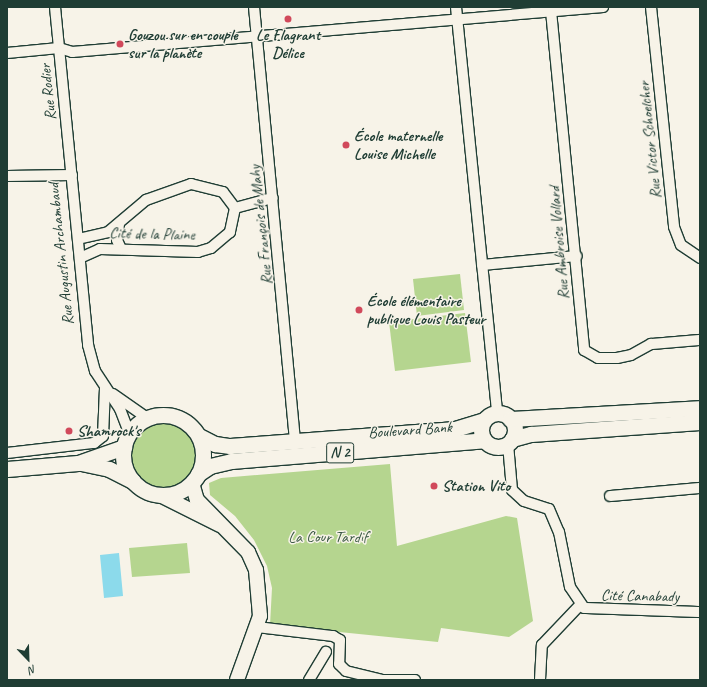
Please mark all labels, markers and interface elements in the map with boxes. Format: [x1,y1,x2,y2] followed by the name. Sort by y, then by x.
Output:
[283,14,293,24] marker: Le Flagrant Délice
[128,25,238,63] place label: Gouzou sur en couple sur la planète
[256,25,320,63] place label: Le Flagrant Délice
[115,39,125,49] marker: Gouzou sur en couple sur la planète
[35,62,61,122] street label: Rue Rodier
[634,80,666,200] street label: Rue Victor Schoelcher
[354,126,443,164] place label: École maternelle Louise Michelle
[341,140,351,150] marker: École maternelle Louise Michelle
[245,164,277,286] street label: Rue François de Mahy
[44,183,78,325] street label: Rue Augustin Archambaud
[545,186,573,300] street label: Rue Ambroise Vollard
[109,224,195,244] street label: Cité de la Plaine
[367,291,486,329] place label: École élémentaire publique Louis Pasteur
[354,305,364,315] marker: École élémentaire publique Louis Pasteur
[367,417,453,443] street label: Boulevard Bank
[77,421,141,441] place label: Shamrock's
[64,426,74,436] marker: Shamrock's
[326,440,354,466] road number: N 2
[442,476,510,496] place label: Station Vito
[429,481,439,491] marker: Station Vito
[288,527,368,547] park label: La Cour Tardif
[601,586,679,606] street label: Cité Canabady
[8,639,48,679] north arrow
[27,662,39,678] text: N

